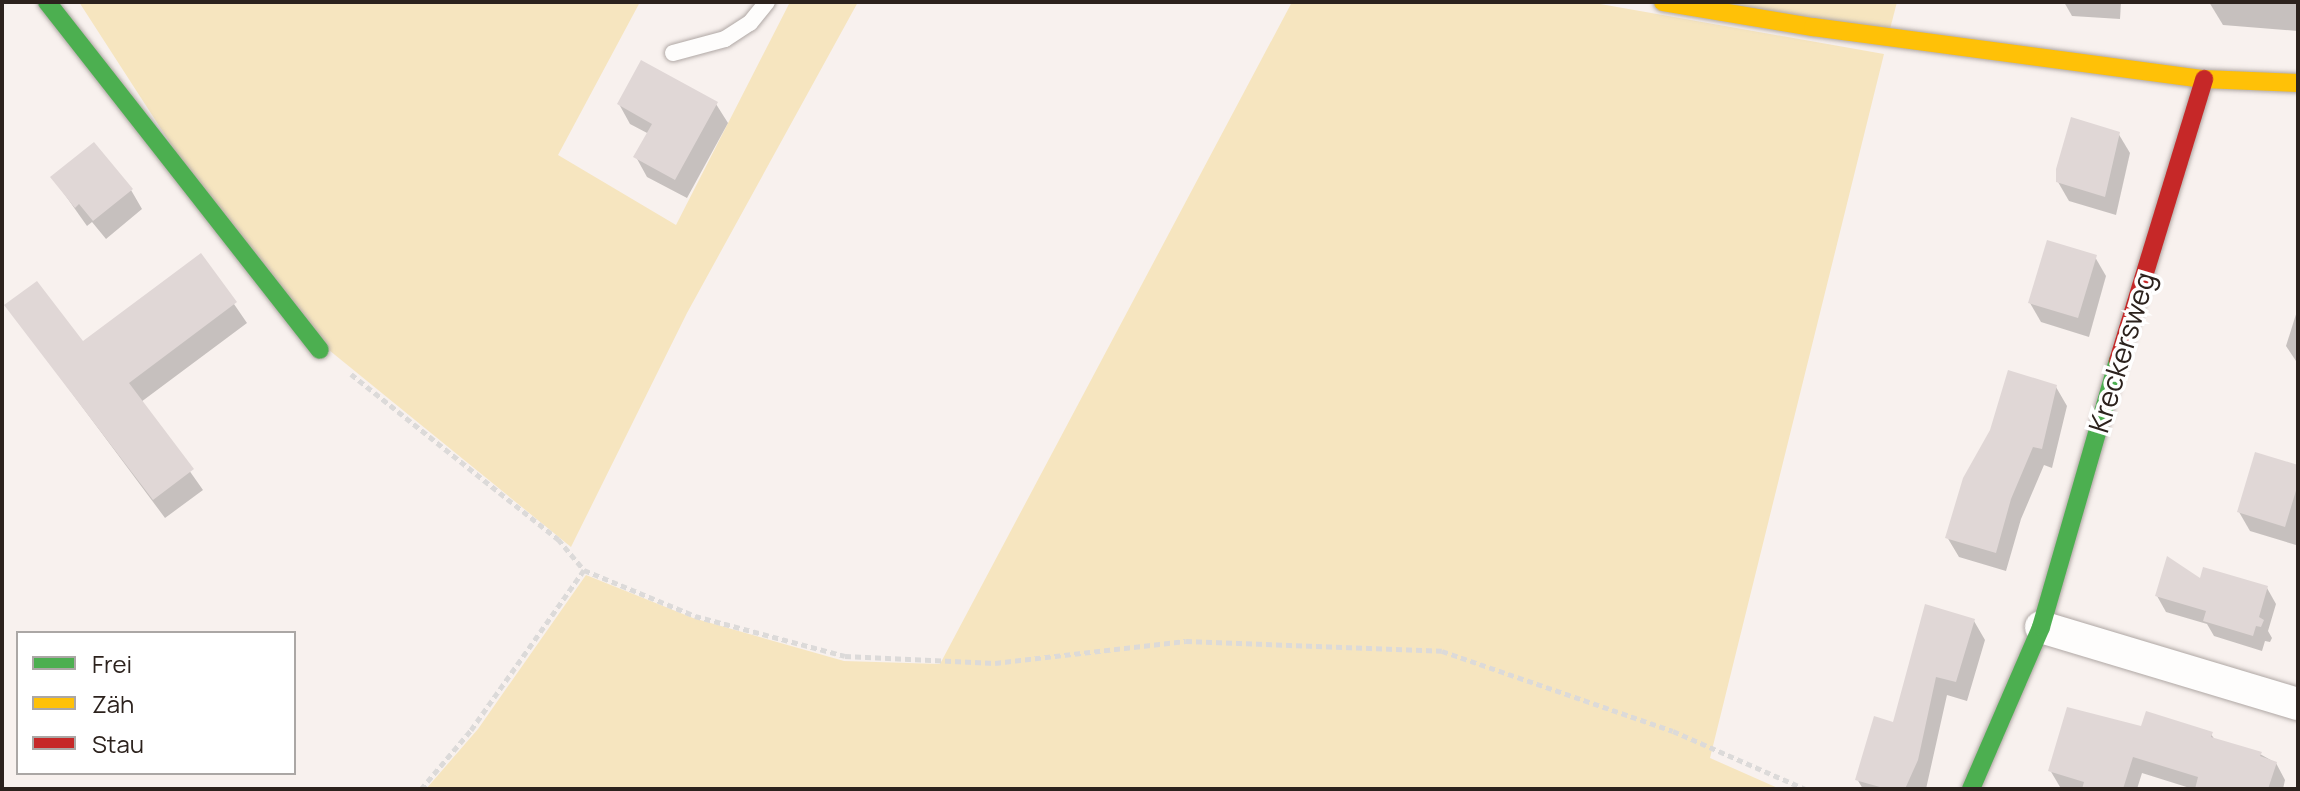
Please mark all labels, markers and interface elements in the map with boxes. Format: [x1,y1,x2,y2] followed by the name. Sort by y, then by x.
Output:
[2081,268,2161,436] street label: Kreckersweg
[16,631,296,775] legend
[92,647,132,680] text: Frei
[92,687,134,720] text: Zäh
[92,727,144,760] text: Stau

